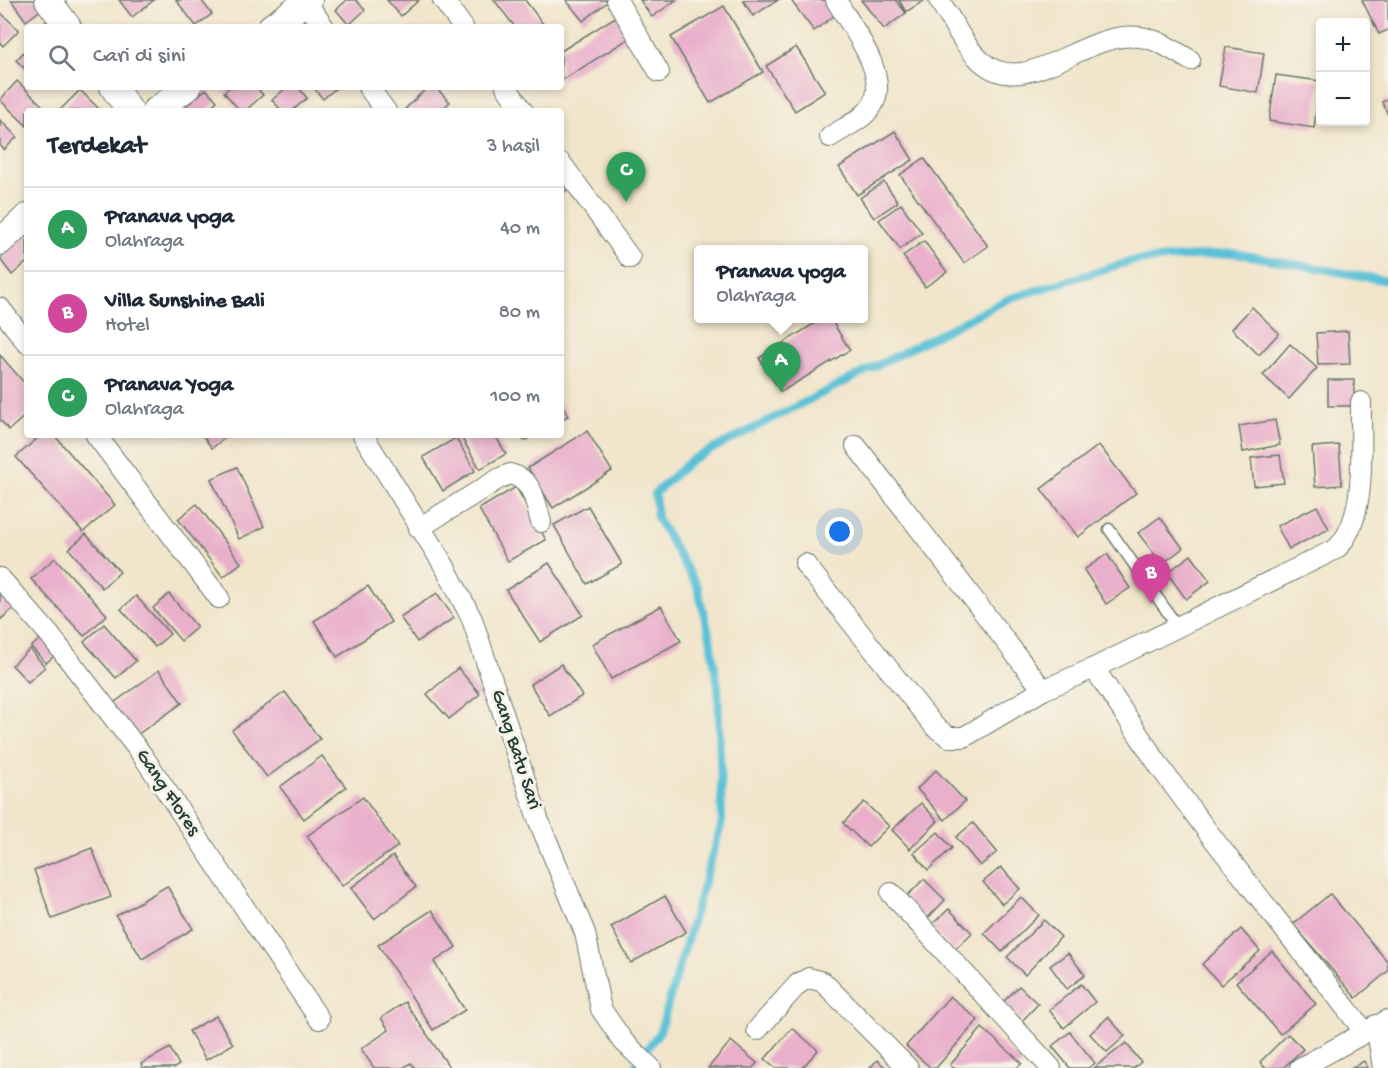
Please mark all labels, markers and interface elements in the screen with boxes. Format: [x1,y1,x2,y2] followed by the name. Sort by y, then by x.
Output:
[1316,18,1370,126] map controls
[1316,18,1370,72] button: +
[24,24,564,90] search box
[45,41,78,74] icon: search
[93,44,186,70] text: Cari di sini
[1316,72,1370,126] button: −
[48,132,146,163] text: Terdekat
[487,136,540,159] text: 3 hasil
[606,152,646,202] pin: C
[105,205,234,231] text: Pranava yoga
[62,218,73,241] text: A
[500,218,540,241] text: 40 m
[105,231,184,254] text: Olahraga
[694,245,868,323] popup
[717,260,845,286] text: Pranava yoga
[717,286,796,309] text: Olahraga
[105,289,265,315] text: Villa Sunshine Bali
[62,302,73,325] text: B
[499,302,540,325] text: 80 m
[105,315,150,338] text: Hotel
[762,342,800,392] pin: A
[105,373,233,399] text: Pranava Yoga
[62,386,73,409] text: C
[490,386,540,409] text: 100 m
[105,399,184,422] text: Olahraga
[825,517,854,546] your location
[1132,554,1170,604] pin: B
[485,687,545,813] street label: Gang Batu Sari
[130,745,205,841] street label: Gang Flores

